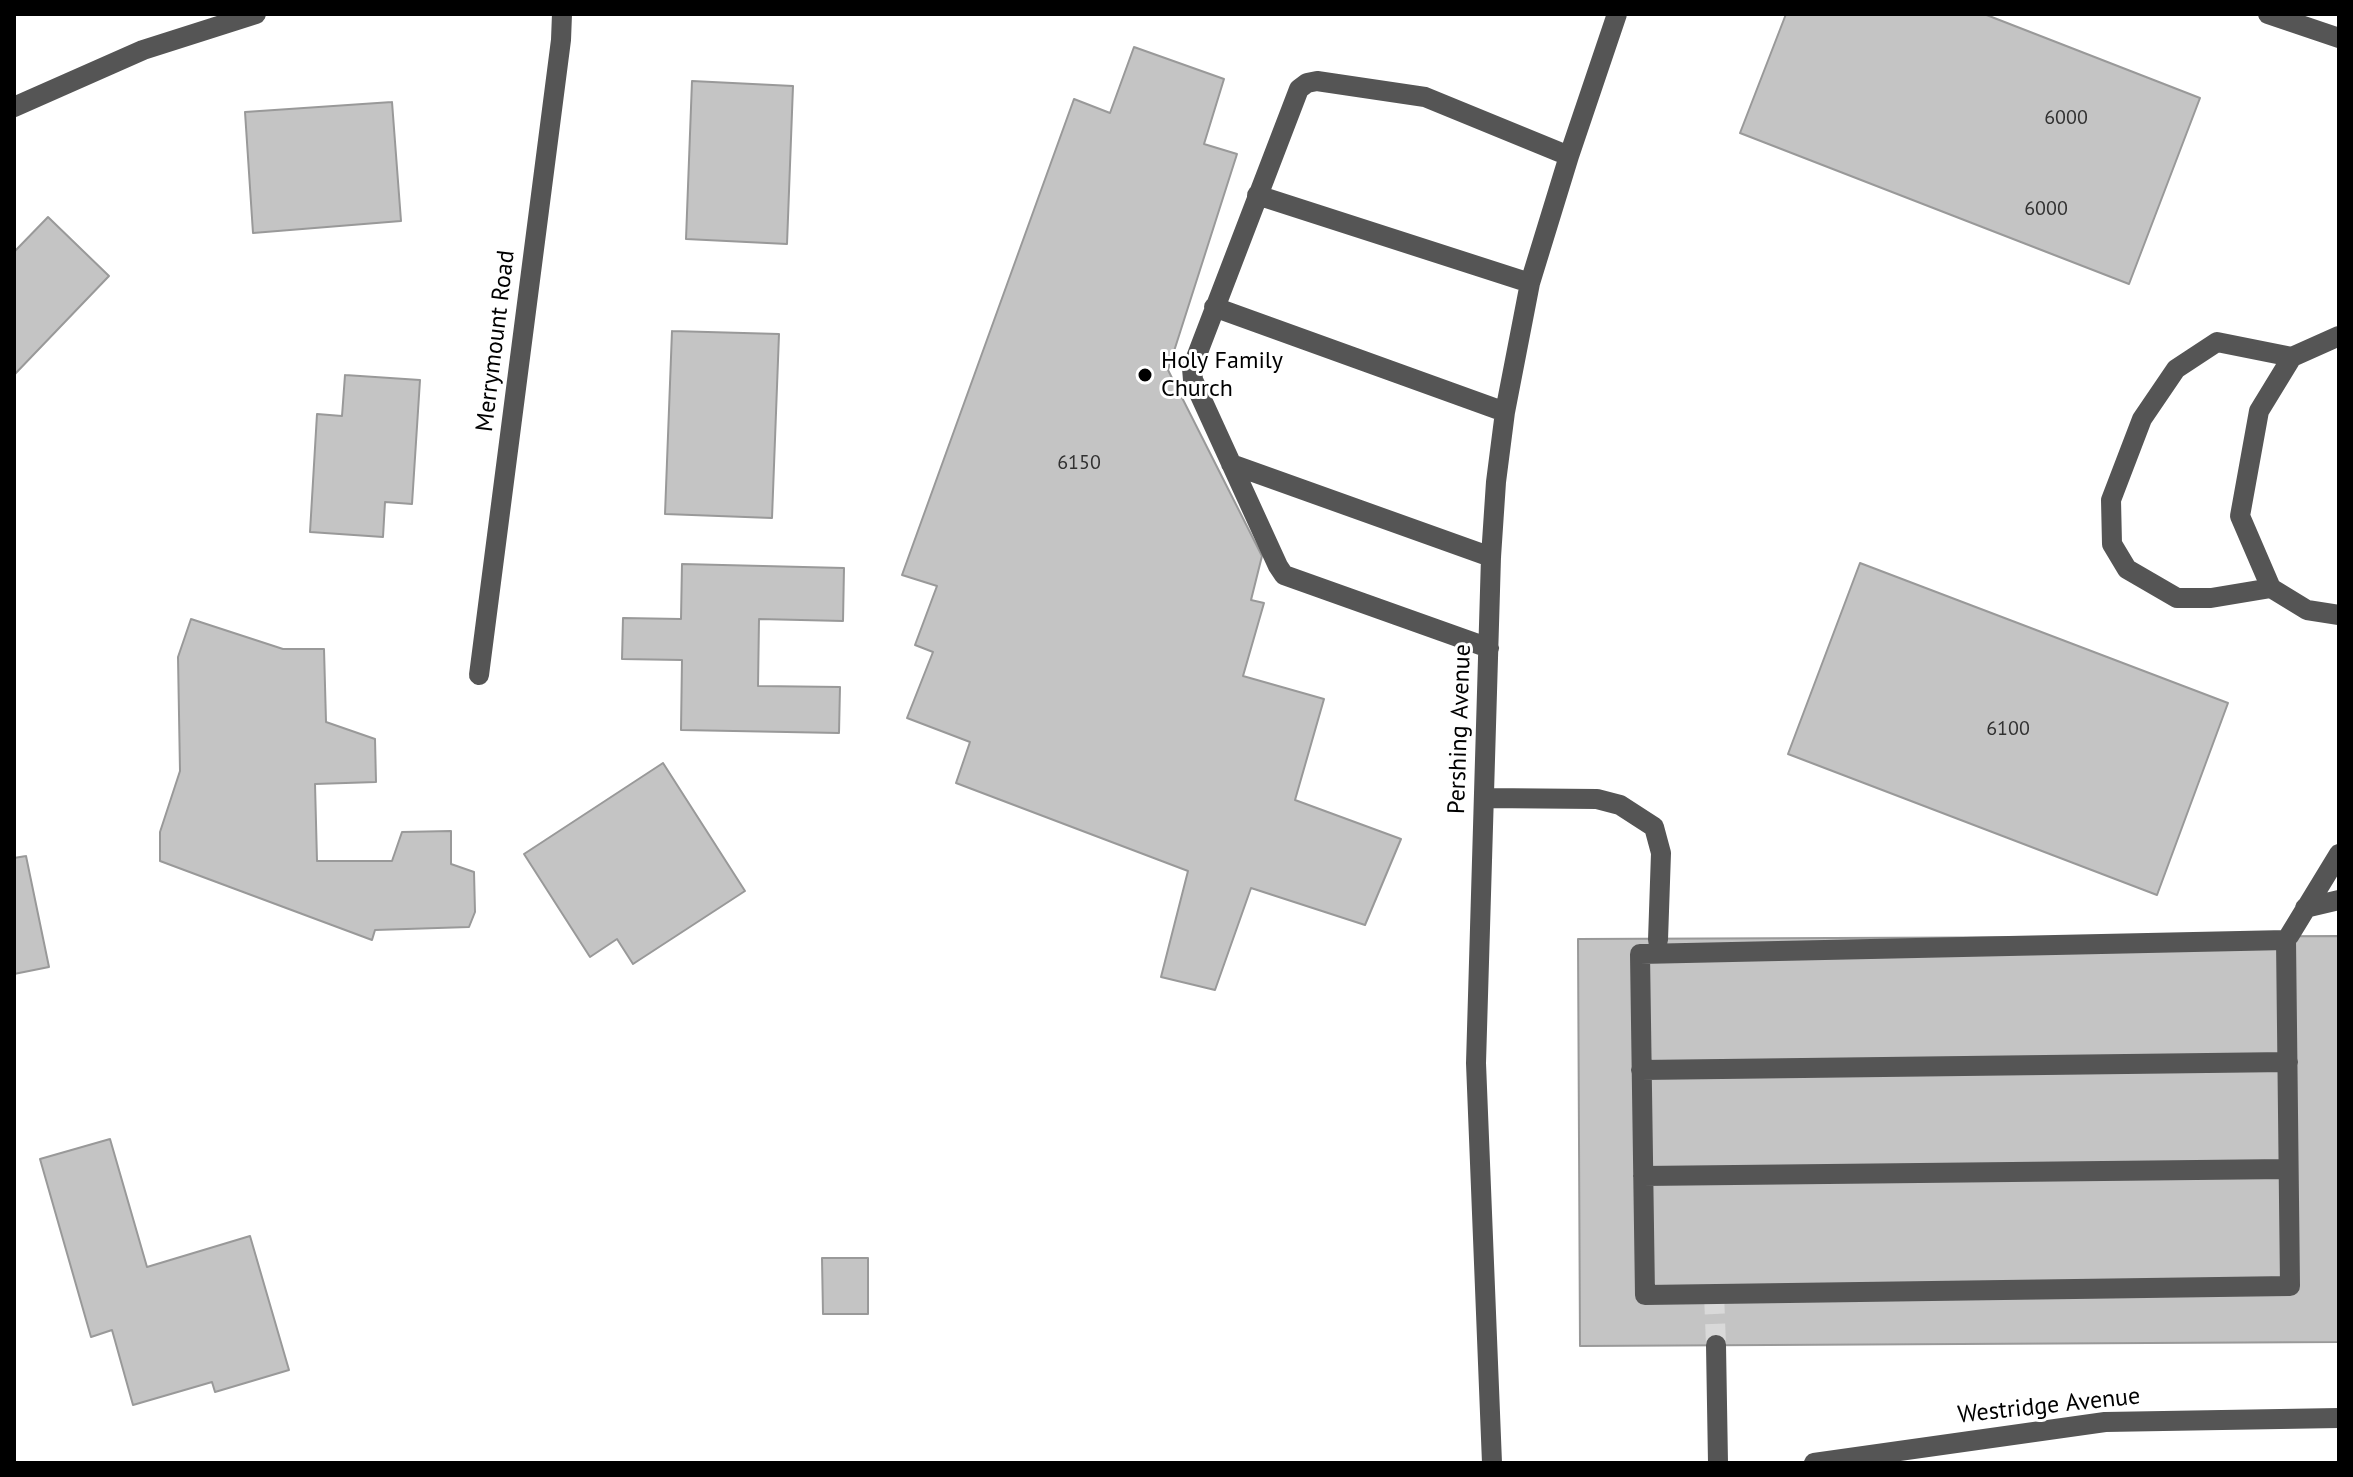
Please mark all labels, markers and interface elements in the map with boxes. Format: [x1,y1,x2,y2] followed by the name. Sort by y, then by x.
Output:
[2044,106,2088,130] house number: 6000
[2024,197,2068,221] house number: 6000
[471,249,521,433] street label: Merrymount Road
[1161,347,1283,403] place label: Holy Family Church
[1136,366,1154,384] marker: Holy Family Church
[1057,451,1101,475] house number: 6150
[1443,644,1477,814] street label: Pershing Avenue
[1986,717,2030,741] house number: 6100
[1956,1382,2142,1430] street label: Westridge Avenue

